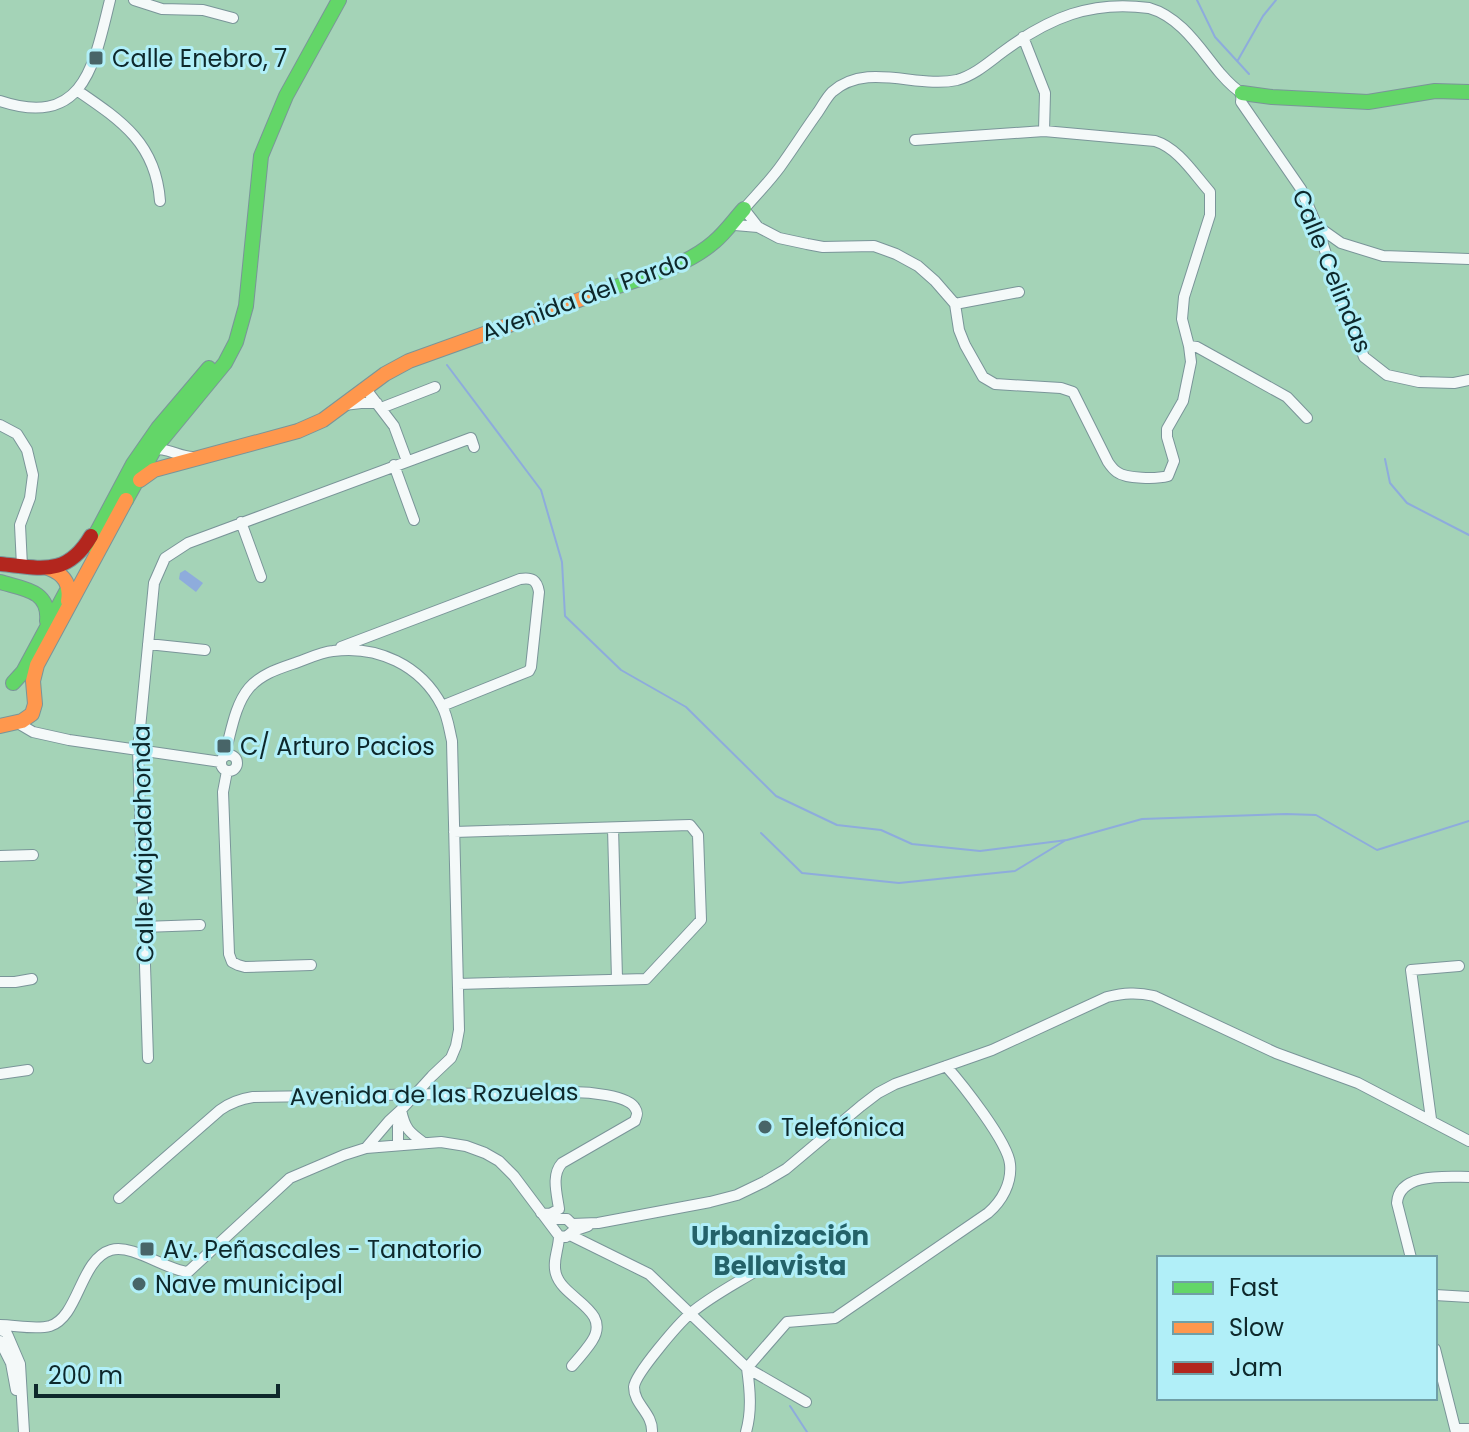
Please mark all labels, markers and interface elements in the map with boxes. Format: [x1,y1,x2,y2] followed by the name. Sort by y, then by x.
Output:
[112,42,287,75] place label: Calle Enebro, 7
[87,49,105,67] marker: Calle Enebro, 7
[1284,184,1380,358] street label: Calle Celindas
[477,243,693,349] street label: Avenida del Pardo
[124,725,162,963] street label: Calle Majadahonda
[240,730,435,763] place label: C/ Arturo Pacios
[215,737,233,755] marker: C/ Arturo Pacios
[289,1075,579,1113] street label: Avenida de las Rozuelas
[781,1111,905,1144] place label: Telefónica
[756,1118,774,1136] marker: Telefónica
[691,1218,869,1284] district label: Urbanización Bellavista
[163,1233,482,1266] place label: Av. Peñascales - Tanatorio
[138,1240,156,1258] marker: Av. Peñascales - Tanatorio
[1157,1256,1437,1400] legend
[155,1268,343,1301] place label: Nave municipal
[1229,1271,1279,1304] text: Fast
[130,1275,148,1293] marker: Nave municipal
[1229,1311,1284,1344] text: Slow
[36,1348,278,1398] scale bar
[1229,1351,1283,1384] text: Jam
[48,1359,123,1392] text: 200 m

